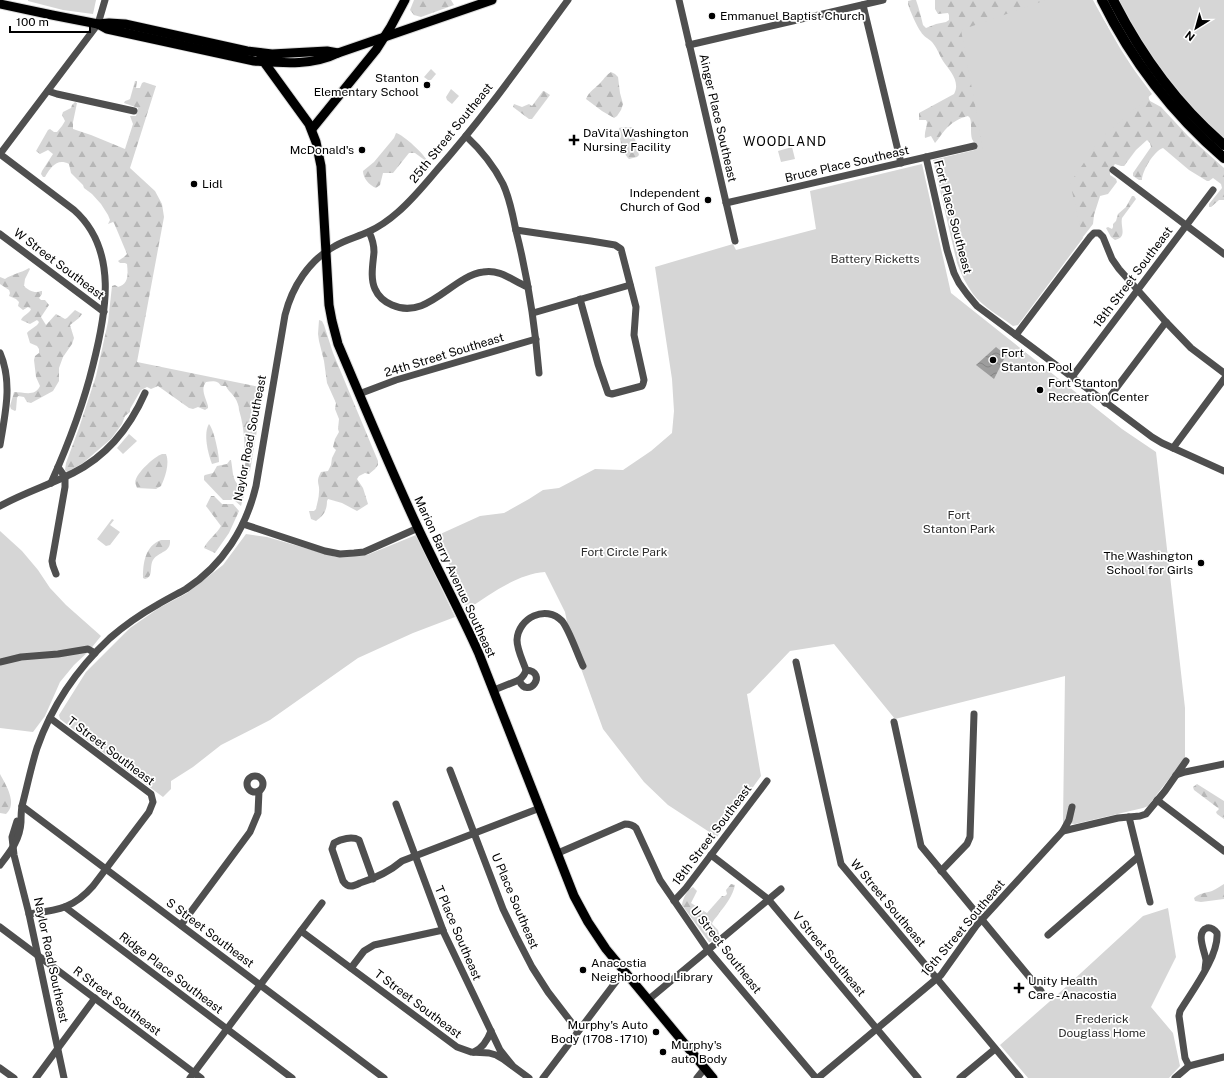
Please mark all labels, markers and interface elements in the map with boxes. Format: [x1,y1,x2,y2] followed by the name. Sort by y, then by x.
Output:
[10,8,90,34] scale bar
[1176,8,1216,48] north arrow
[720,9,865,23] place label: Emmanuel Baptist Church
[707,11,717,21] marker: Emmanuel Baptist Church
[16,15,49,29] text: 100 m
[1183,29,1197,43] text: N
[696,52,740,184] street label: Ainger Place Southeast
[314,71,419,99] place label: Stanton Elementary School
[406,80,496,186] street label: 25th Street Southeast
[422,80,432,90] marker: Stanton Elementary School
[583,126,689,154] place label: DaVita Washington Nursing Facility
[568,134,580,146] marker: DaVita Washington Nursing Facility
[743,134,827,149] district label: WOODLAND
[290,143,354,157] place label: McDonald's
[784,143,911,185] street label: Bruce Place Southeast
[357,145,367,155] marker: McDonald's
[931,159,975,276] street label: Fort Place Southeast
[202,177,223,191] place label: Lidl
[189,179,199,189] marker: Lidl
[620,186,700,214] place label: Independent Church of God
[703,195,713,205] marker: Independent Church of God
[1091,224,1176,330] street label: 18th Street Southeast
[11,225,107,303] street label: W Street Southeast
[830,252,920,266] park label: Battery Ricketts
[382,330,506,380] street label: 24th Street Southeast
[1001,346,1073,374] place label: Fort Stanton Pool
[988,355,998,365] marker: Fort Stanton Pool
[231,373,269,502] street label: Naylor Road Southeast
[1048,376,1149,404] place label: Fort Stanton Recreation Center
[1035,385,1045,395] marker: Fort Stanton Recreation Center
[411,494,499,660] street label: Marion Barry Avenue Southeast
[923,508,995,536] park label: Fort Stanton Park
[581,545,668,559] park label: Fort Circle Park
[1103,549,1193,577] place label: The Washington School for Girls
[1196,558,1206,568] marker: The Washington School for Girls
[65,714,158,788] street label: T Street Southeast
[670,782,755,888] street label: 18th Street Southeast
[489,851,542,951] street label: U Place Southeast
[847,857,929,950] street label: W Street Southeast
[918,876,1008,979] street label: 16th Street Southeast
[432,884,484,983] street label: T Place Southeast
[163,895,257,971] street label: S Street Southeast
[31,896,71,1024] street label: Naylor Road Southeast
[688,904,765,997] street label: U Street Southeast
[789,909,869,999] street label: V Street Southeast
[116,929,226,1017] street label: Ridge Place Southeast
[591,956,713,984] place label: Anacostia Neighborhood Library
[70,963,164,1039] street label: R Street Southeast
[578,965,588,975] marker: Anacostia Neighborhood Library
[372,967,465,1041] street label: T Street Southeast
[1028,974,1117,1002] place label: Unity Health Care - Anacostia
[1013,982,1025,994] marker: Unity Health Care - Anacostia
[1058,1012,1146,1040] park label: Frederick Douglass Home
[551,1018,648,1046] place label: Murphy's Auto Body (1708 - 1710)
[651,1027,661,1037] marker: Murphy's Auto Body (1708 - 1710)
[671,1038,728,1066] place label: Murphy's auto Body
[658,1047,668,1057] marker: Murphy's auto Body

